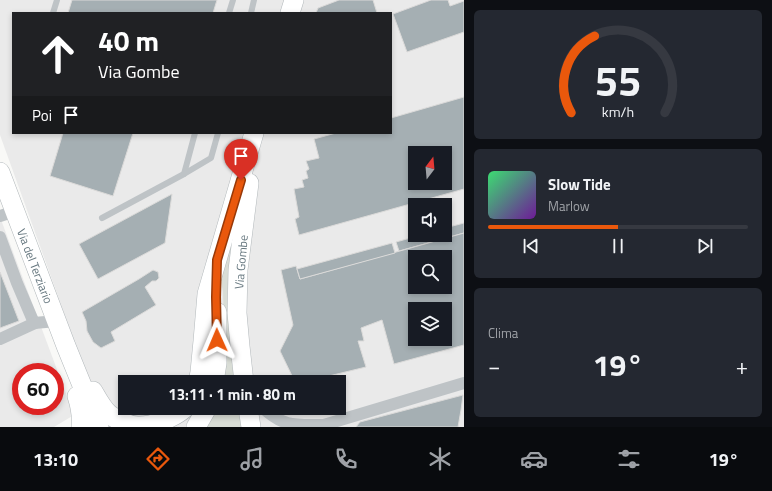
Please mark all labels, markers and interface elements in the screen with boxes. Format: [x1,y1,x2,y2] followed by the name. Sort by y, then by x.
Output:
[98,19,159,62] text: 40 m
[32,28,84,80] icon: ahead
[595,48,641,111] text: 55
[98,58,180,85] text: Via Gombe
[602,100,634,122] text: km/h
[32,104,52,127] text: Poi
[60,104,82,126] icon: arrive
[224,139,258,180] pin
[230,145,252,167] icon: arrive
[408,146,452,190] north arrow
[408,146,452,346] map controls
[548,173,611,196] text: Slow Tide
[548,196,590,216] text: Marlow
[408,198,452,242] button: sound
[12,226,58,306] street label: Via del Terziario
[229,234,253,290] street label: Via Gombe
[520,235,542,257] icon: previous
[607,235,629,257] icon: pause
[694,235,716,257] icon: next
[408,250,452,294] button: search
[408,302,452,346] button: layers
[196,319,238,361] position arrow
[488,323,518,343] text: Clima
[593,342,643,388] text: 19°
[488,349,500,383] text: −
[736,349,748,383] text: +
[12,363,64,415] speed limit sign: 60
[168,383,296,406] text: 13:11 · 1 min · 80 m
[144,445,172,473] icon: directions
[238,445,266,473] icon: music
[332,445,360,473] icon: phone
[426,445,454,473] icon: climate
[520,445,548,473] icon: car
[615,445,643,473] icon: filters
[33,446,78,473] text: 13:10
[709,446,739,473] text: 19°

